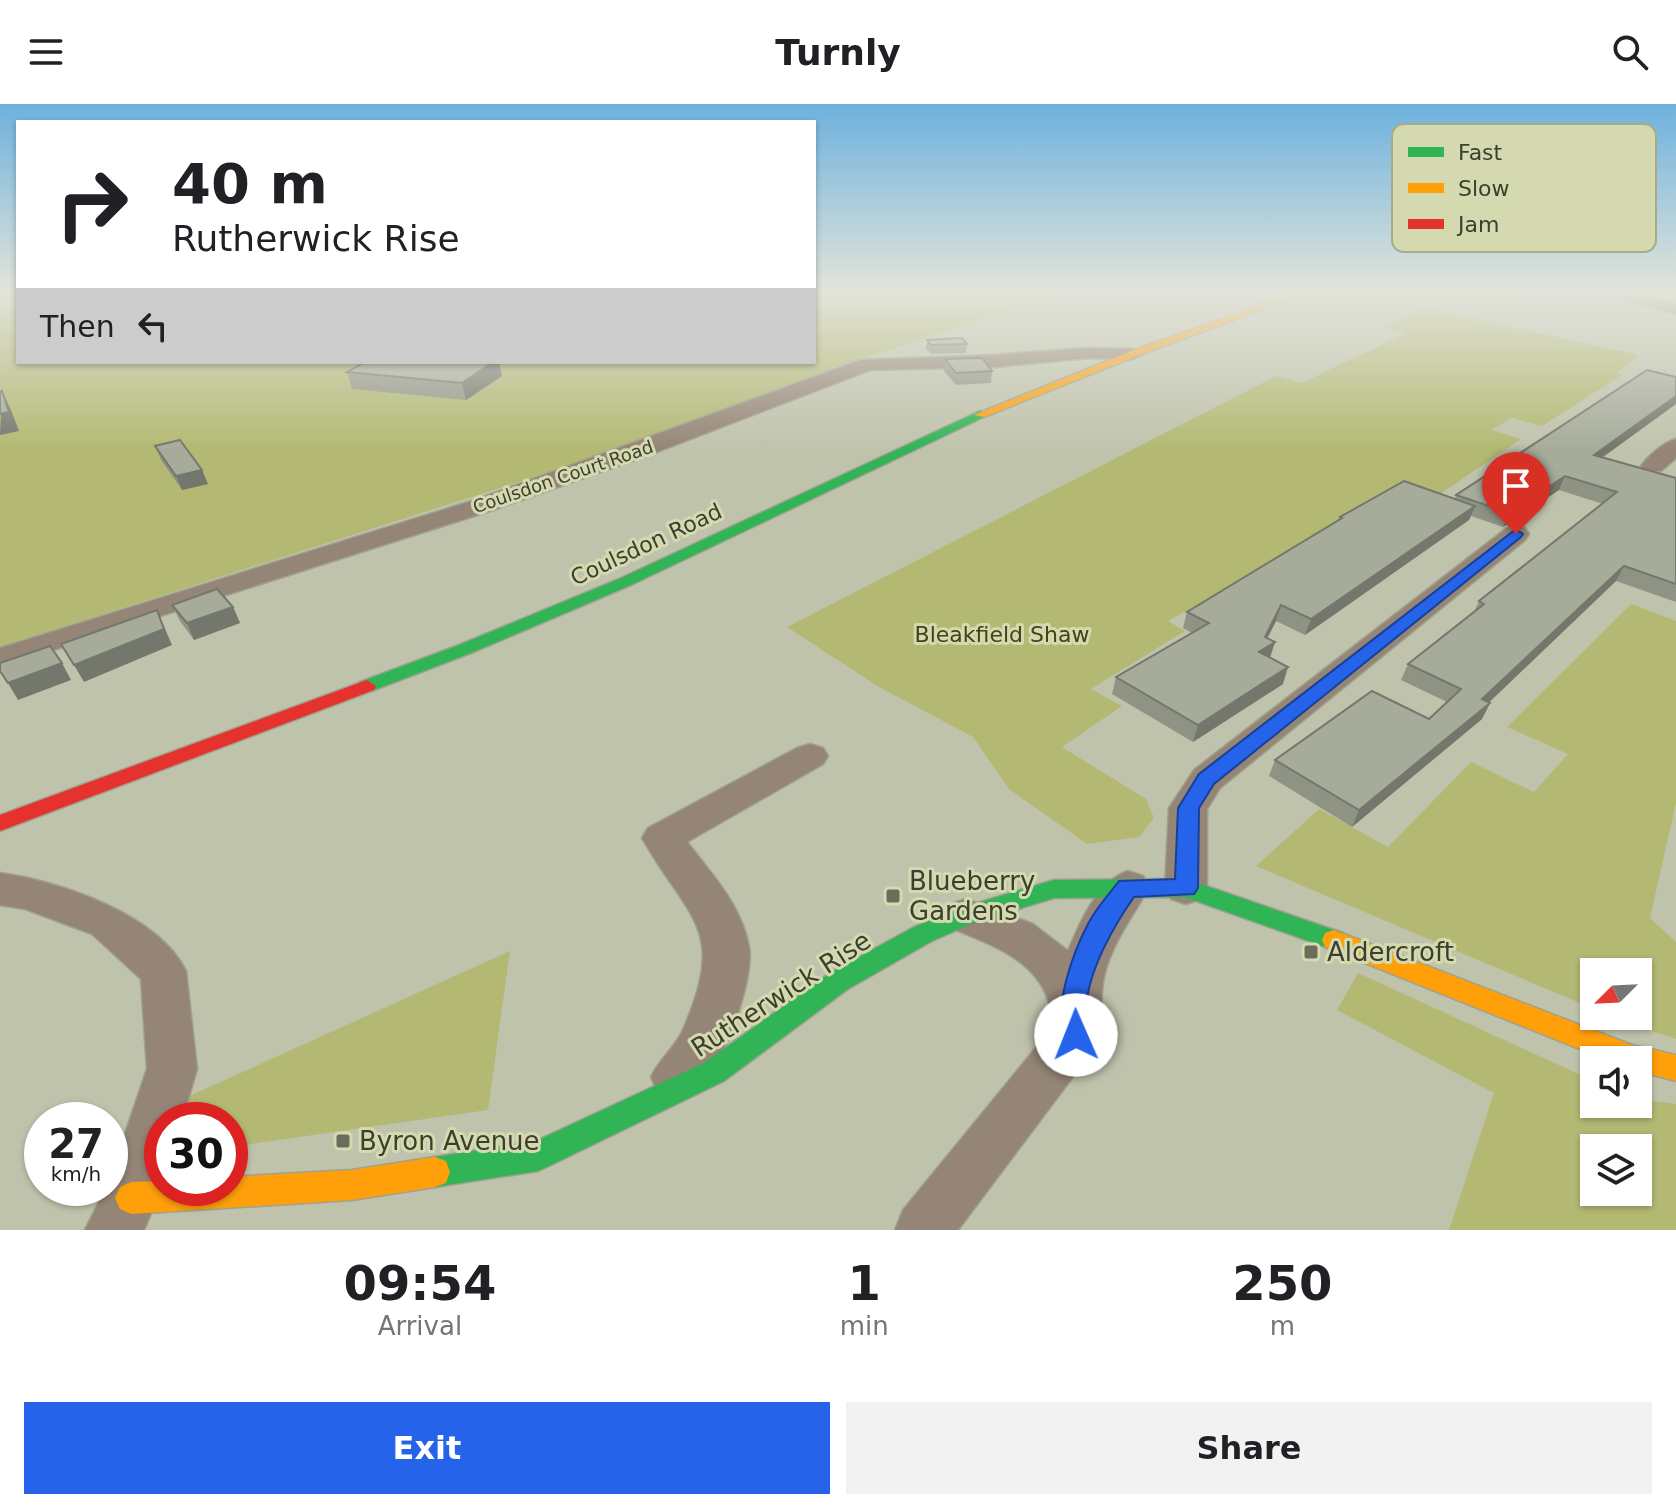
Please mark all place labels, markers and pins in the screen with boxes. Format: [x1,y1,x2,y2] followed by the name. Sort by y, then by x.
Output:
[1482,452,1550,534] pin
[909,866,1035,926] place label: Blueberry Gardens
[884,887,902,905] marker: Blueberry Gardens
[1327,937,1454,967] place label: Aldercroft
[1302,943,1320,961] marker: Aldercroft
[359,1126,540,1156] place label: Byron Avenue
[334,1132,352,1150] marker: Byron Avenue

